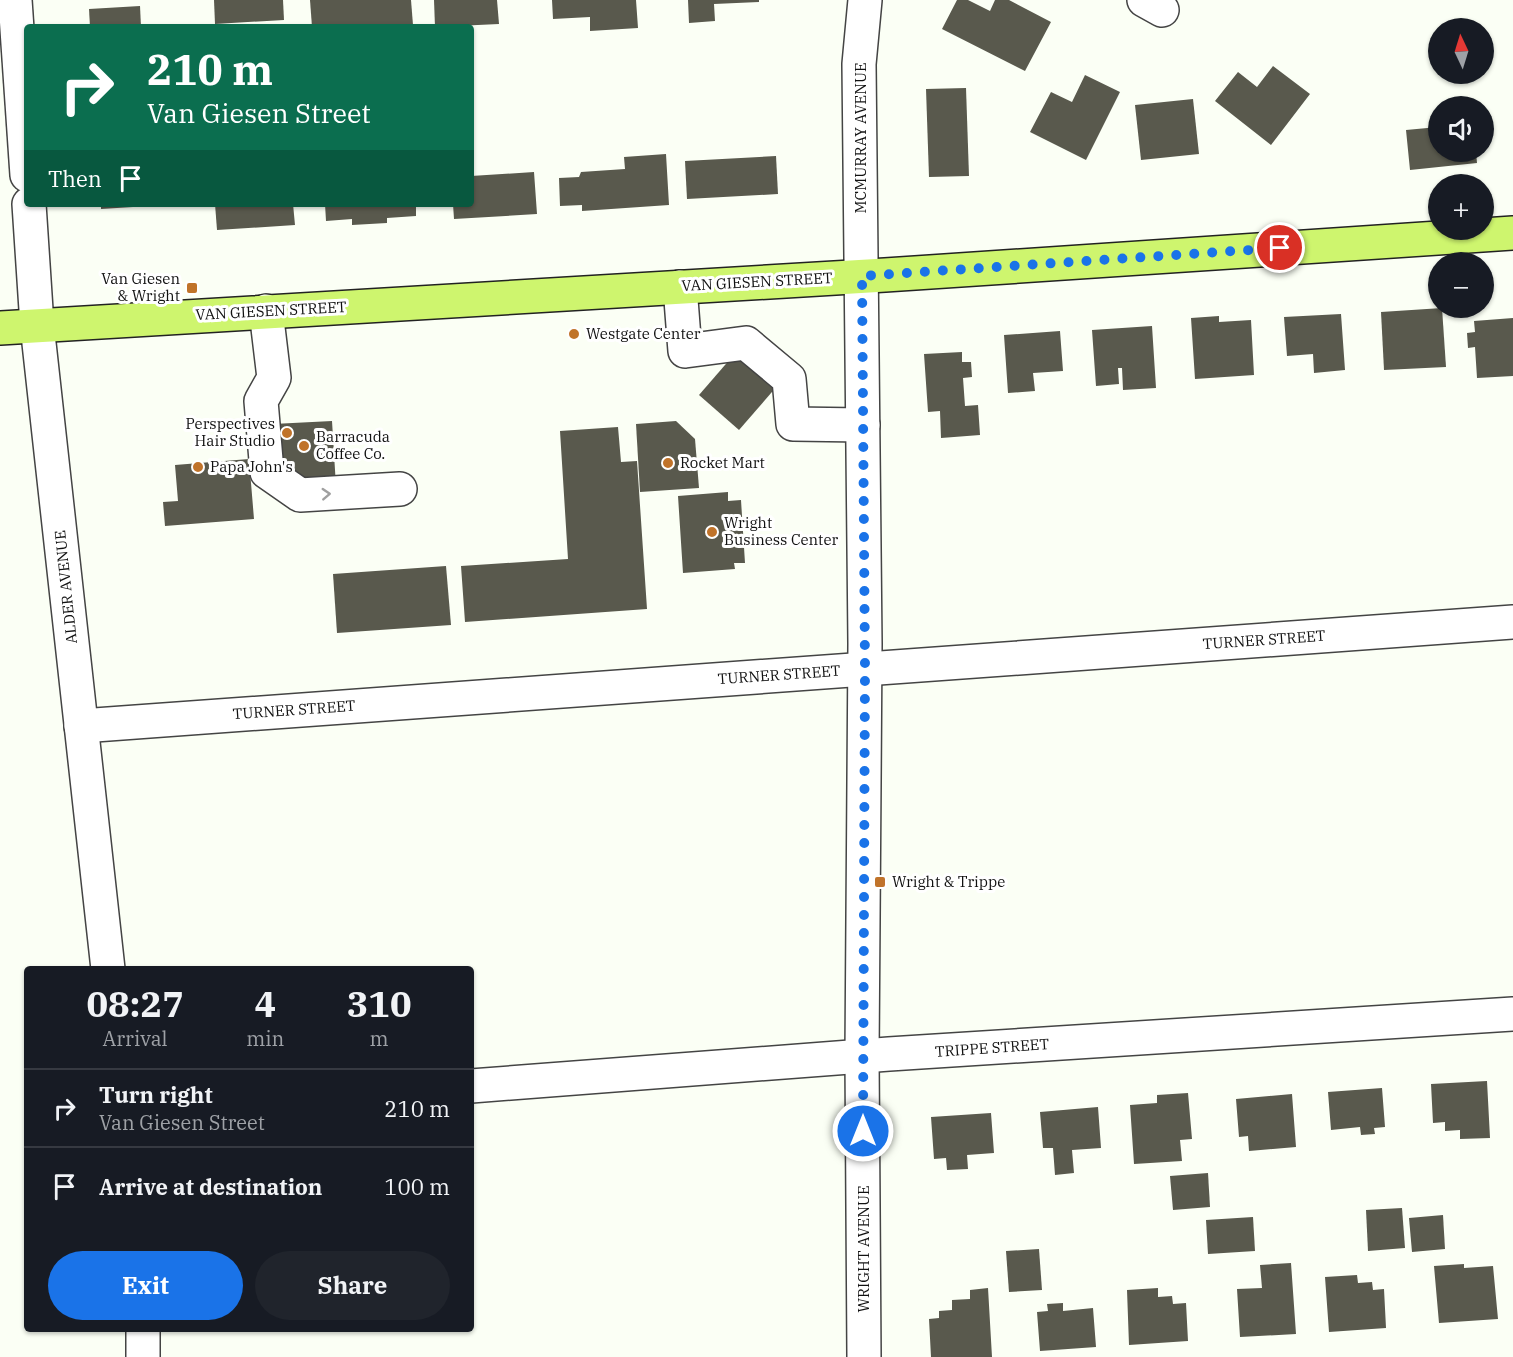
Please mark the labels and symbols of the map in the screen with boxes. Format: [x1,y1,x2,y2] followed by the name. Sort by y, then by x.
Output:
[1428,18,1494,84] north arrow
[851,62,870,214] street label: MCMURRAY AVENUE
[1254,222,1305,273] pin
[681,268,833,295] street label: VAN GIESEN STREET
[101,269,180,305] place label: Van Giesen & Wright
[185,281,199,295] marker: Van Giesen & Wright
[195,297,347,324] street label: VAN GIESEN STREET
[586,324,701,343] place label: Westgate Center
[567,327,581,341] marker: Westgate Center
[186,414,275,450] place label: Perspectives Hair Studio
[280,426,294,440] marker: Perspectives Hair Studio
[316,427,390,463] place label: Barracuda Coffee Co.
[297,439,311,453] marker: Barracuda Coffee Co.
[680,453,765,472] place label: Rocket Mart
[661,456,675,470] marker: Rocket Mart
[210,457,293,476] place label: Papa John's
[191,460,205,474] marker: Papa John's
[321,487,330,500] one-way arrow
[724,513,838,549] place label: Wright Business Center
[705,525,719,539] marker: Wright Business Center
[50,529,81,645] street label: ALDER AVENUE
[1202,626,1326,653] street label: TURNER STREET
[717,661,841,688] street label: TURNER STREET
[232,696,356,723] street label: TURNER STREET
[892,872,1005,891] place label: Wright & Trippe
[873,875,887,889] marker: Wright & Trippe
[934,1034,1050,1061] street label: TRIPPE STREET
[831,1099,895,1163] position arrow
[854,1185,873,1313] street label: WRIGHT AVENUE

